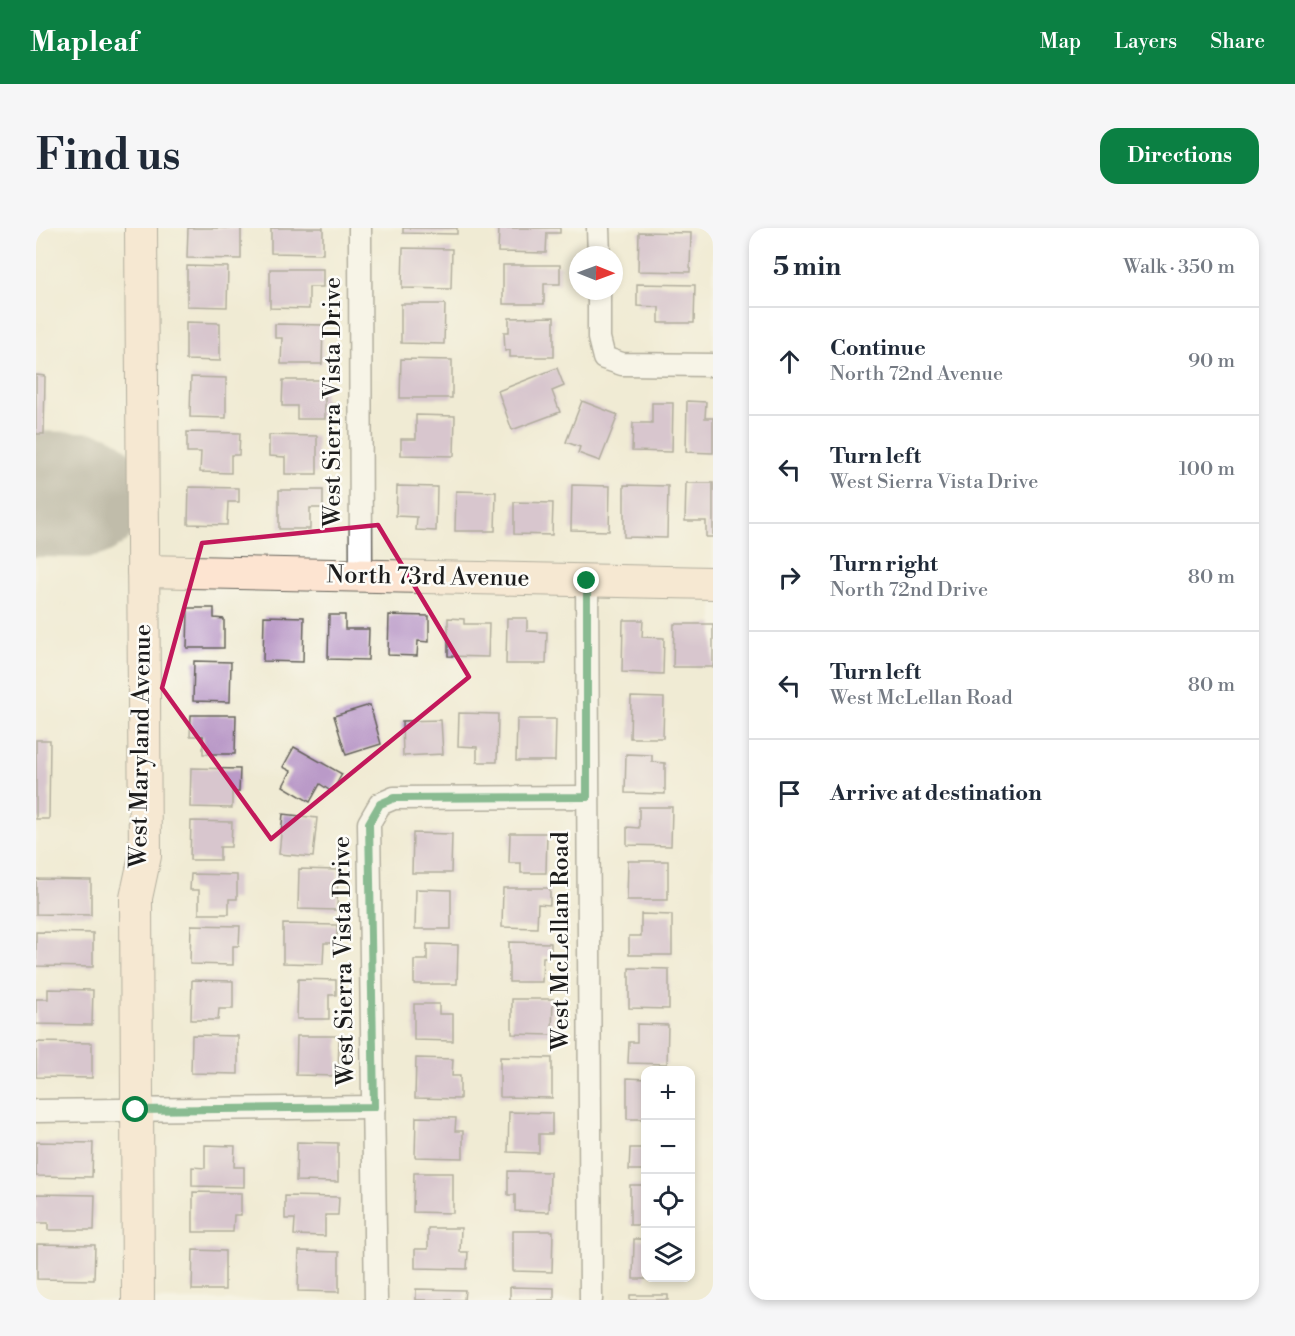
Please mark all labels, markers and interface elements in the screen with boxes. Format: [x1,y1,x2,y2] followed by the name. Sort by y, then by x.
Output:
[30,25,138,60] text: Mapleaf
[1040,29,1081,55] text: Map
[1114,29,1177,55] text: Layers
[1210,29,1265,55] text: Share
[1100,128,1259,184] button: Directions
[36,130,180,183] text: Find us
[569,246,623,300] north arrow
[773,251,841,283] text: 5 min
[1123,255,1235,280] text: Walk · 350 m
[318,277,348,528] street label: West Sierra Vista Drive
[830,335,926,362] text: Continue
[773,345,806,378] icon: ahead
[1188,349,1235,374] text: 90 m
[830,362,1003,387] text: North 72nd Avenue
[830,443,921,470] text: Turn left
[773,453,806,486] icon: left
[1179,457,1235,482] text: 100 m
[830,470,1038,495] text: West Sierra Vista Drive
[830,551,938,578] text: Turn right
[326,560,530,594] street label: North 73rd Avenue
[773,561,806,594] icon: right
[1188,565,1235,590] text: 80 m
[573,567,599,593] route end
[830,578,988,603] text: North 72nd Drive
[124,624,158,869] street label: West Maryland Avenue
[830,659,921,686] text: Turn left
[773,669,806,702] icon: left
[1188,673,1235,698] text: 80 m
[830,686,1013,711] text: West McLellan Road
[773,777,806,810] icon: arrive
[830,780,1042,807] text: Arrive at destination
[546,831,576,1052] street label: West McLellan Road
[327,836,361,1087] street label: West Sierra Vista Drive
[641,1066,695,1282] map controls
[641,1066,695,1120] button: +
[122,1096,148,1122] route start
[641,1120,695,1174] button: −
[641,1174,695,1228] button: locate
[641,1228,695,1282] button: layers

